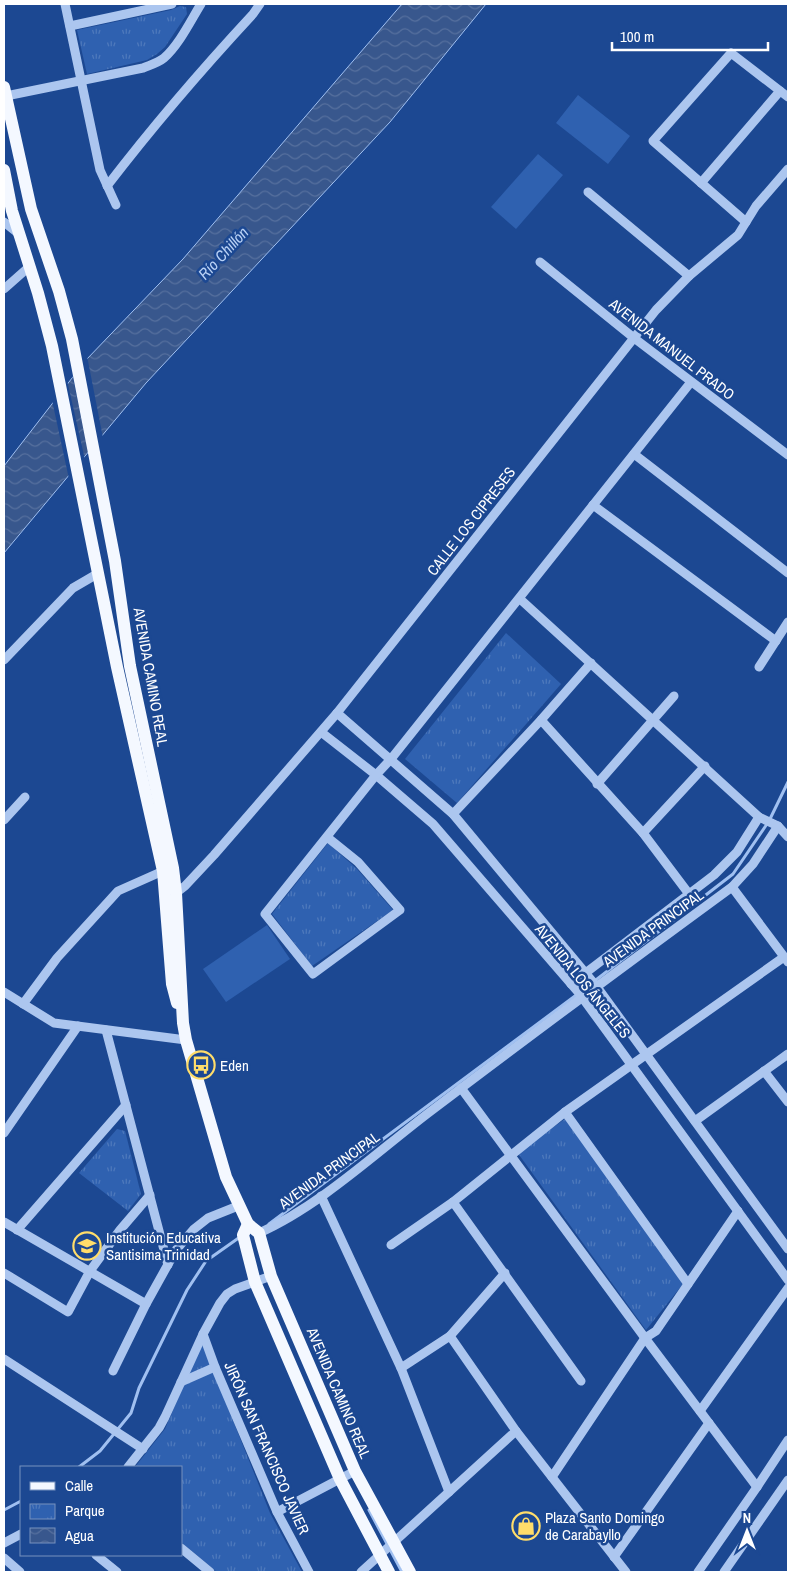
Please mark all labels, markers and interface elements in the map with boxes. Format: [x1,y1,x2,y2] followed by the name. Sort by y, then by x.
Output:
[612,20,768,52] scale bar
[620,26,654,47] text: 100 m
[193,222,253,284] water label: Río Chillón
[604,293,739,405] street label: AVENIDA MANUEL PRADO
[422,462,520,580] street label: CALLE LOS CIPRESES
[128,605,174,748] street label: AVENIDA CAMINO REAL
[598,884,708,972] street label: AVENIDA PRINCIPAL
[530,919,636,1043] street label: AVENIDA LOS ÁNGELES
[186,1050,216,1080] bus stop icon: Eden
[220,1055,249,1076] place label: Eden
[274,1126,384,1214] street label: AVENIDA PRINCIPAL
[106,1227,221,1265] place label: Institución Educativa Santisima Trinidad
[72,1231,102,1261] school or university icon: Institución Educativa Santisima Trinidad
[301,1323,376,1462] street label: AVENIDA CAMINO REAL
[219,1358,315,1538] street label: JIRÓN SAN FRANCISCO JAVIER
[20,1466,182,1556] legend
[65,1475,93,1496] text: Calle
[65,1500,105,1521] text: Parque
[722,1506,772,1556] north arrow
[545,1507,665,1545] place label: Plaza Santo Domingo de Carabayllo
[743,1509,751,1527] text: N
[511,1511,541,1541] shop icon: Plaza Santo Domingo de Carabayllo
[64,1525,94,1546] text: Agua

